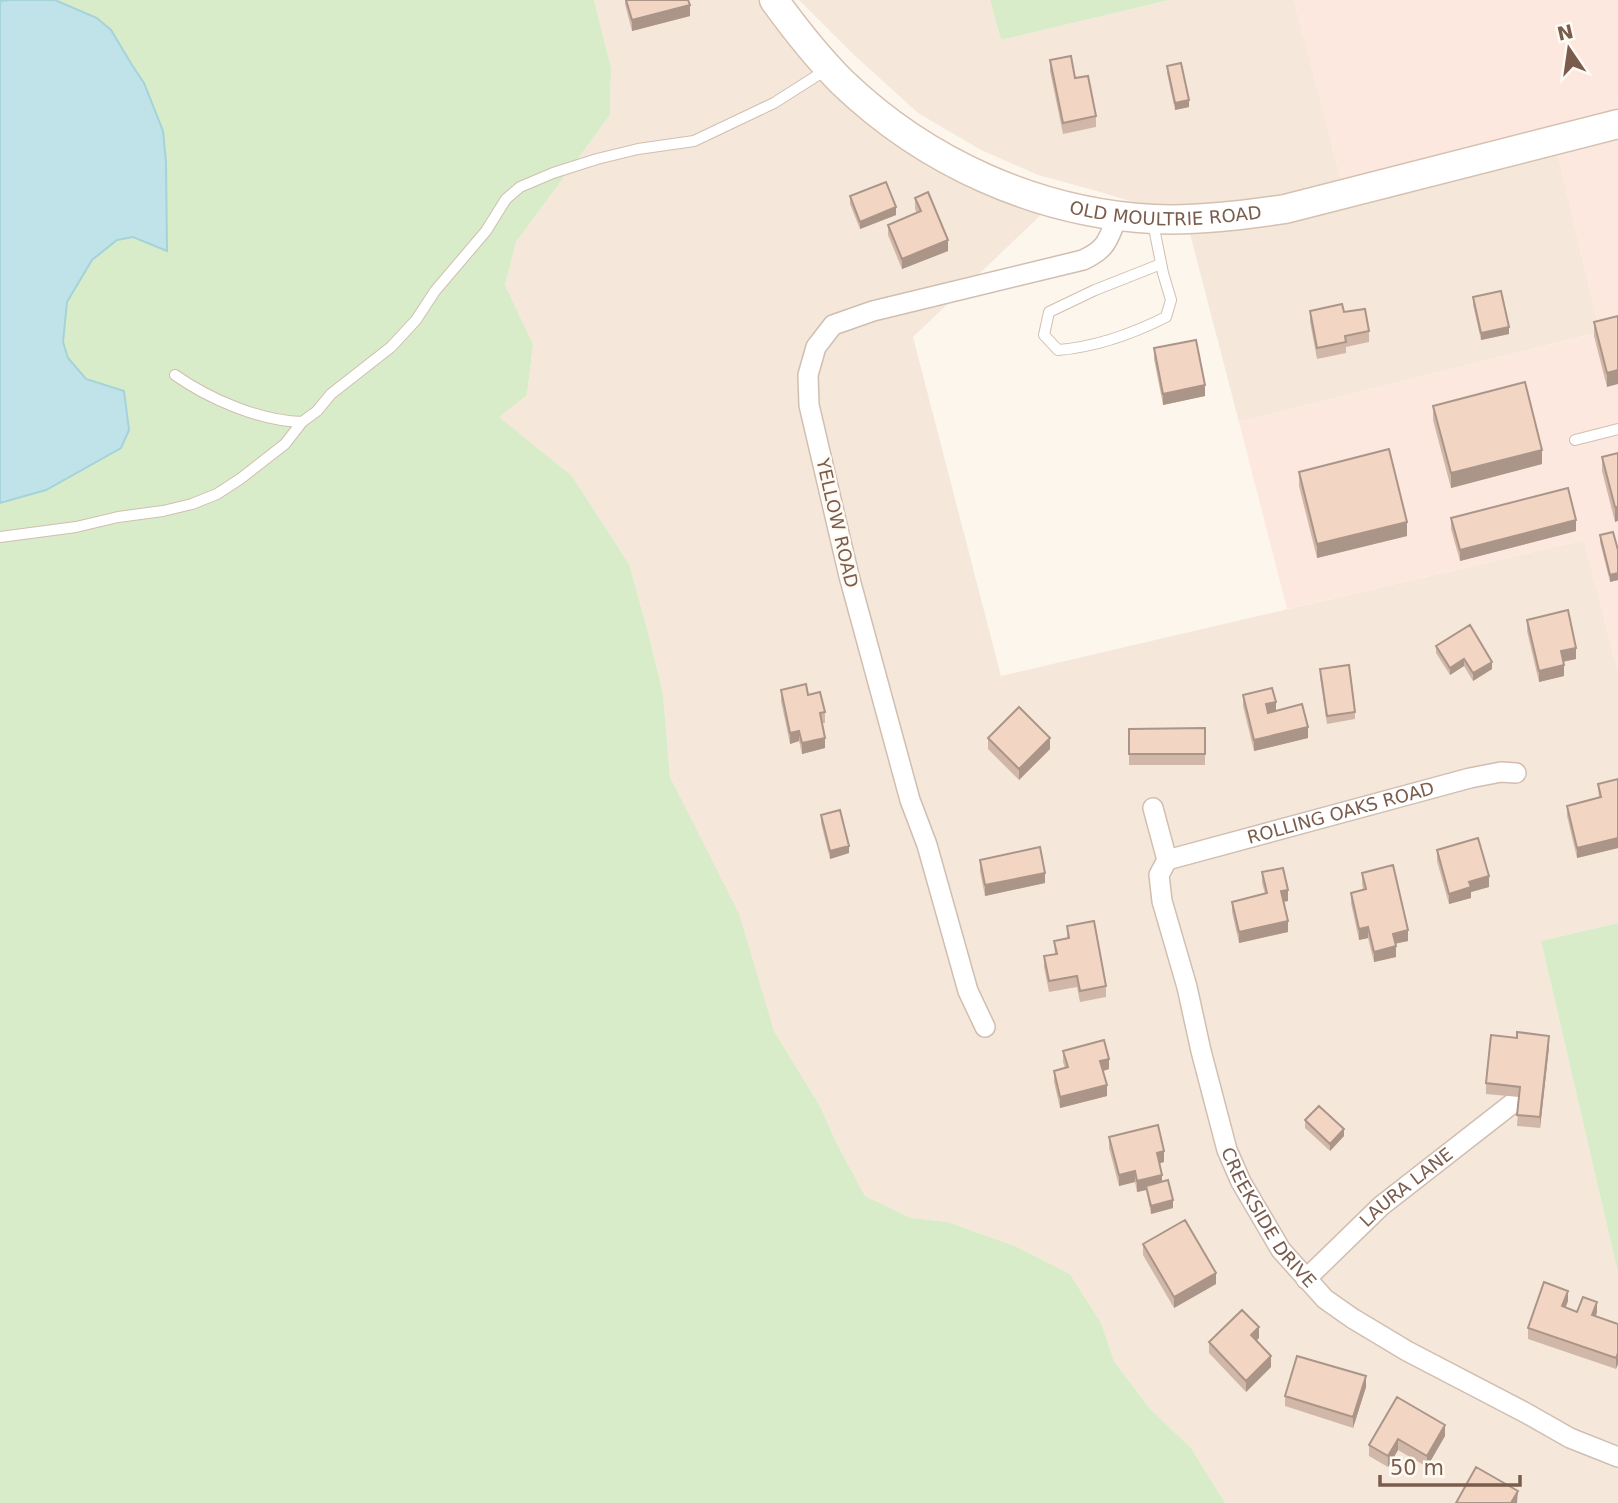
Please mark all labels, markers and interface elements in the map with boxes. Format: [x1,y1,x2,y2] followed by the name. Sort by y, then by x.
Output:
[1534,14,1604,84] north arrow
[1555,20,1575,45] text: N
[1068,196,1263,229] street label: OLD MOULTRIE ROAD
[812,455,863,590] street label: YELLOW ROAD
[1245,777,1436,848] street label: ROLLING OAKS ROAD
[1355,1143,1457,1231] street label: LAURA LANE
[1217,1144,1321,1292] street label: CREEKSIDE DRIVE
[1380,1444,1520,1488] scale bar
[1390,1456,1444,1480] text: 50 m

